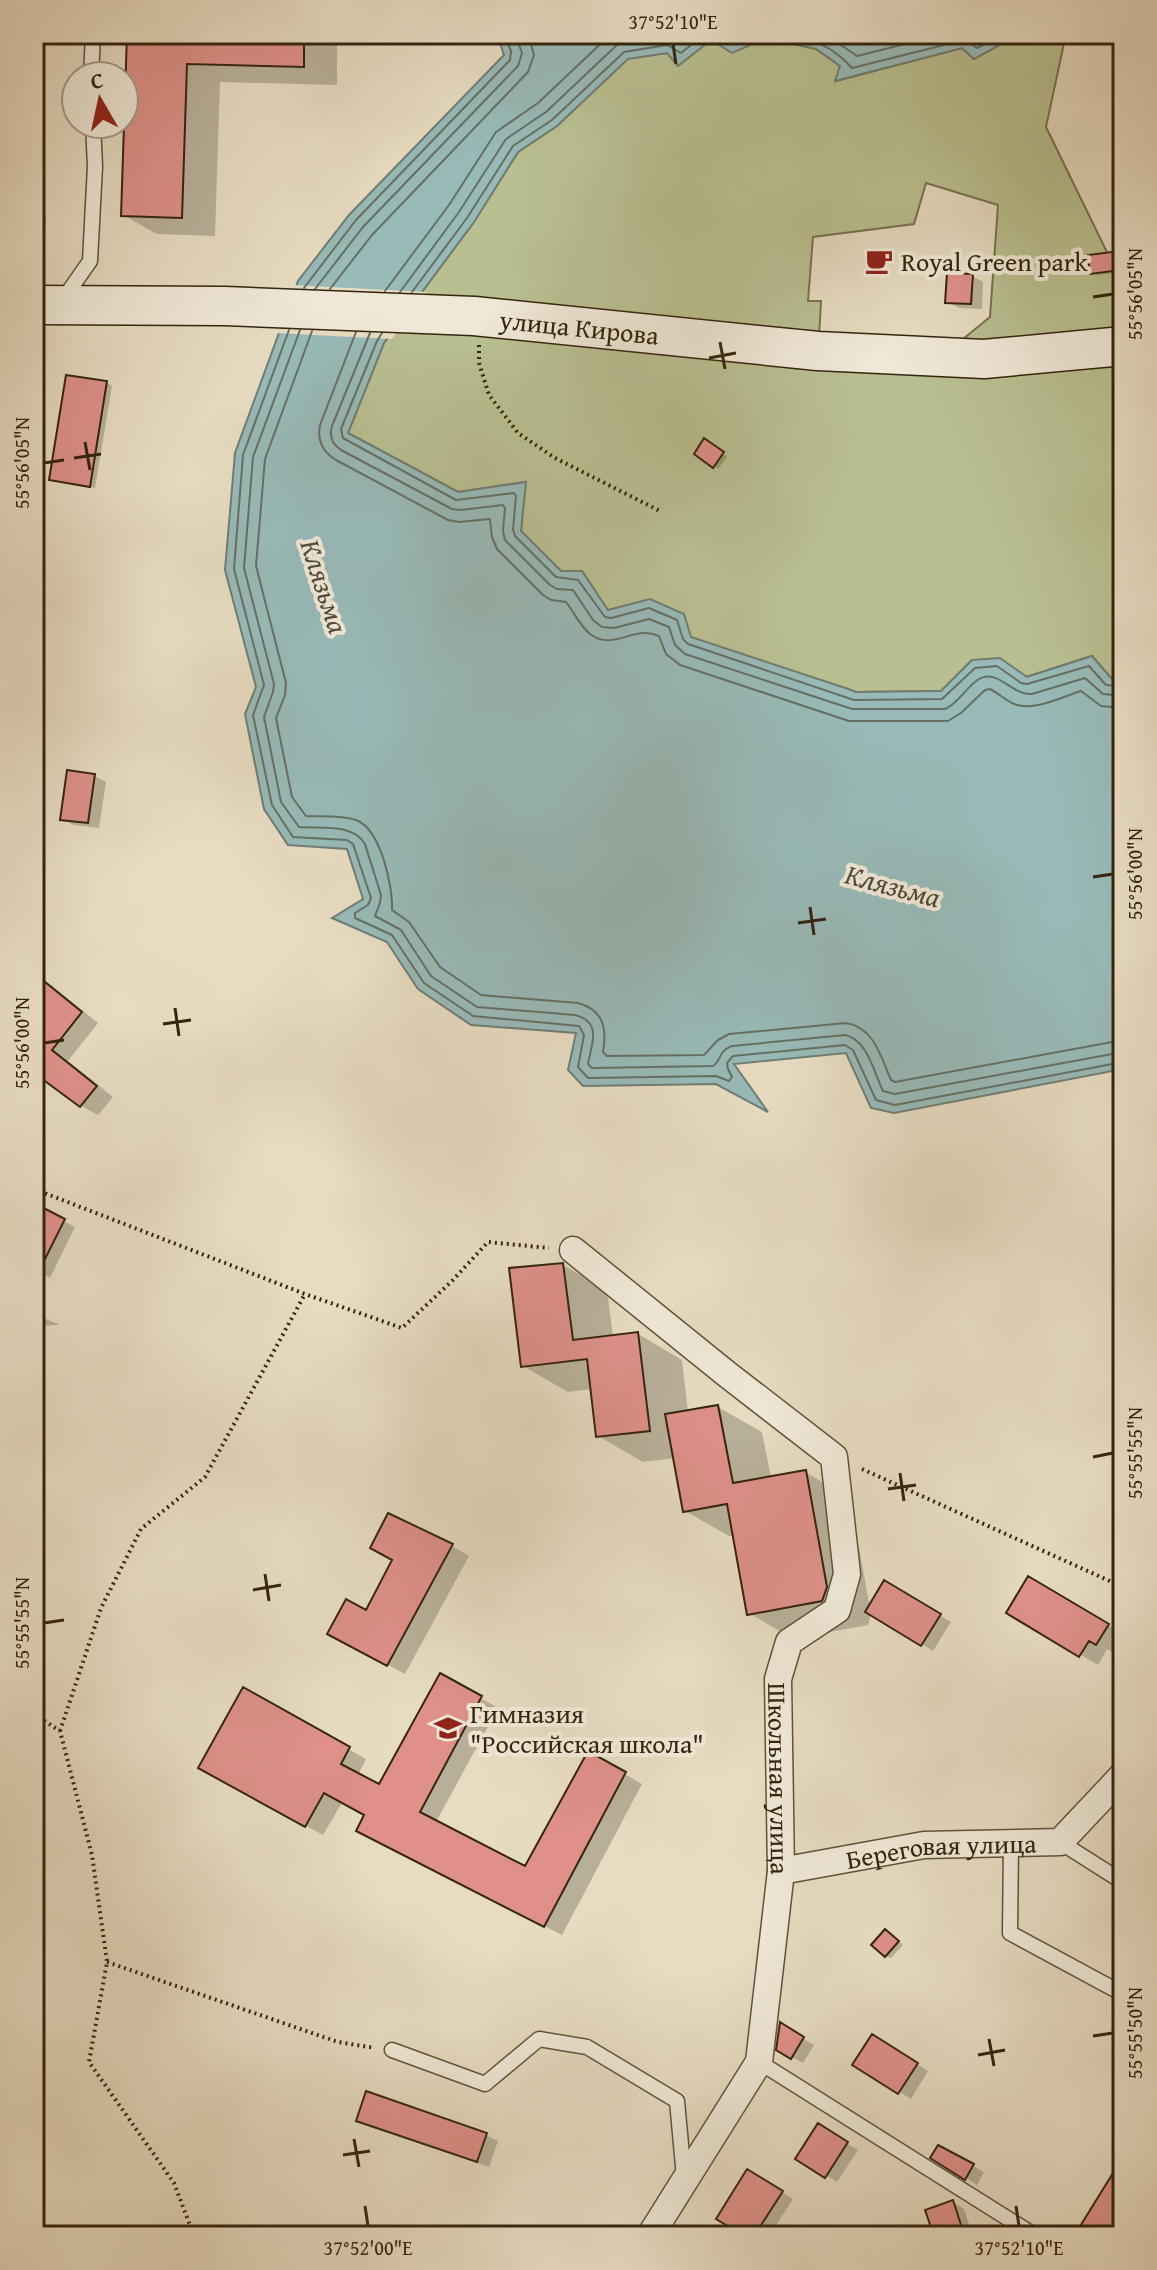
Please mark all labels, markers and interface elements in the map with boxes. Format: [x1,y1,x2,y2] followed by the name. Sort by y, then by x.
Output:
[629,7,717,36] text: 37°52'10"E
[60,60,140,140] north arrow
[88,63,106,97] text: С
[901,242,1089,281] place label: Royal Green park
[864,246,894,276] cafe icon: Royal Green park
[1120,248,1149,340] text: 55°56'05"N
[497,299,661,354] street label: улица Кирова
[7,417,36,509] text: 55°56'05"N
[291,534,359,638] water label: Клязьма
[1120,828,1149,920] text: 55°56'00"N
[841,853,945,917] water label: Клязьма
[7,997,36,1089] text: 55°56'00"N
[1120,1407,1149,1499] text: 55°55'55"N
[7,1577,36,1669] text: 55°55'55"N
[759,1682,801,1875] street label: Школьная улица
[470,1694,704,1763] place label: Гимназия "Российская школа"
[433,1713,463,1743] school or university icon: Гимназия "Российская школа"
[843,1823,1038,1878] street label: Береговая улица
[1120,1987,1149,2079] text: 55°55'50"N
[324,2233,412,2262] text: 37°52'00"E
[975,2233,1063,2262] text: 37°52'10"E

